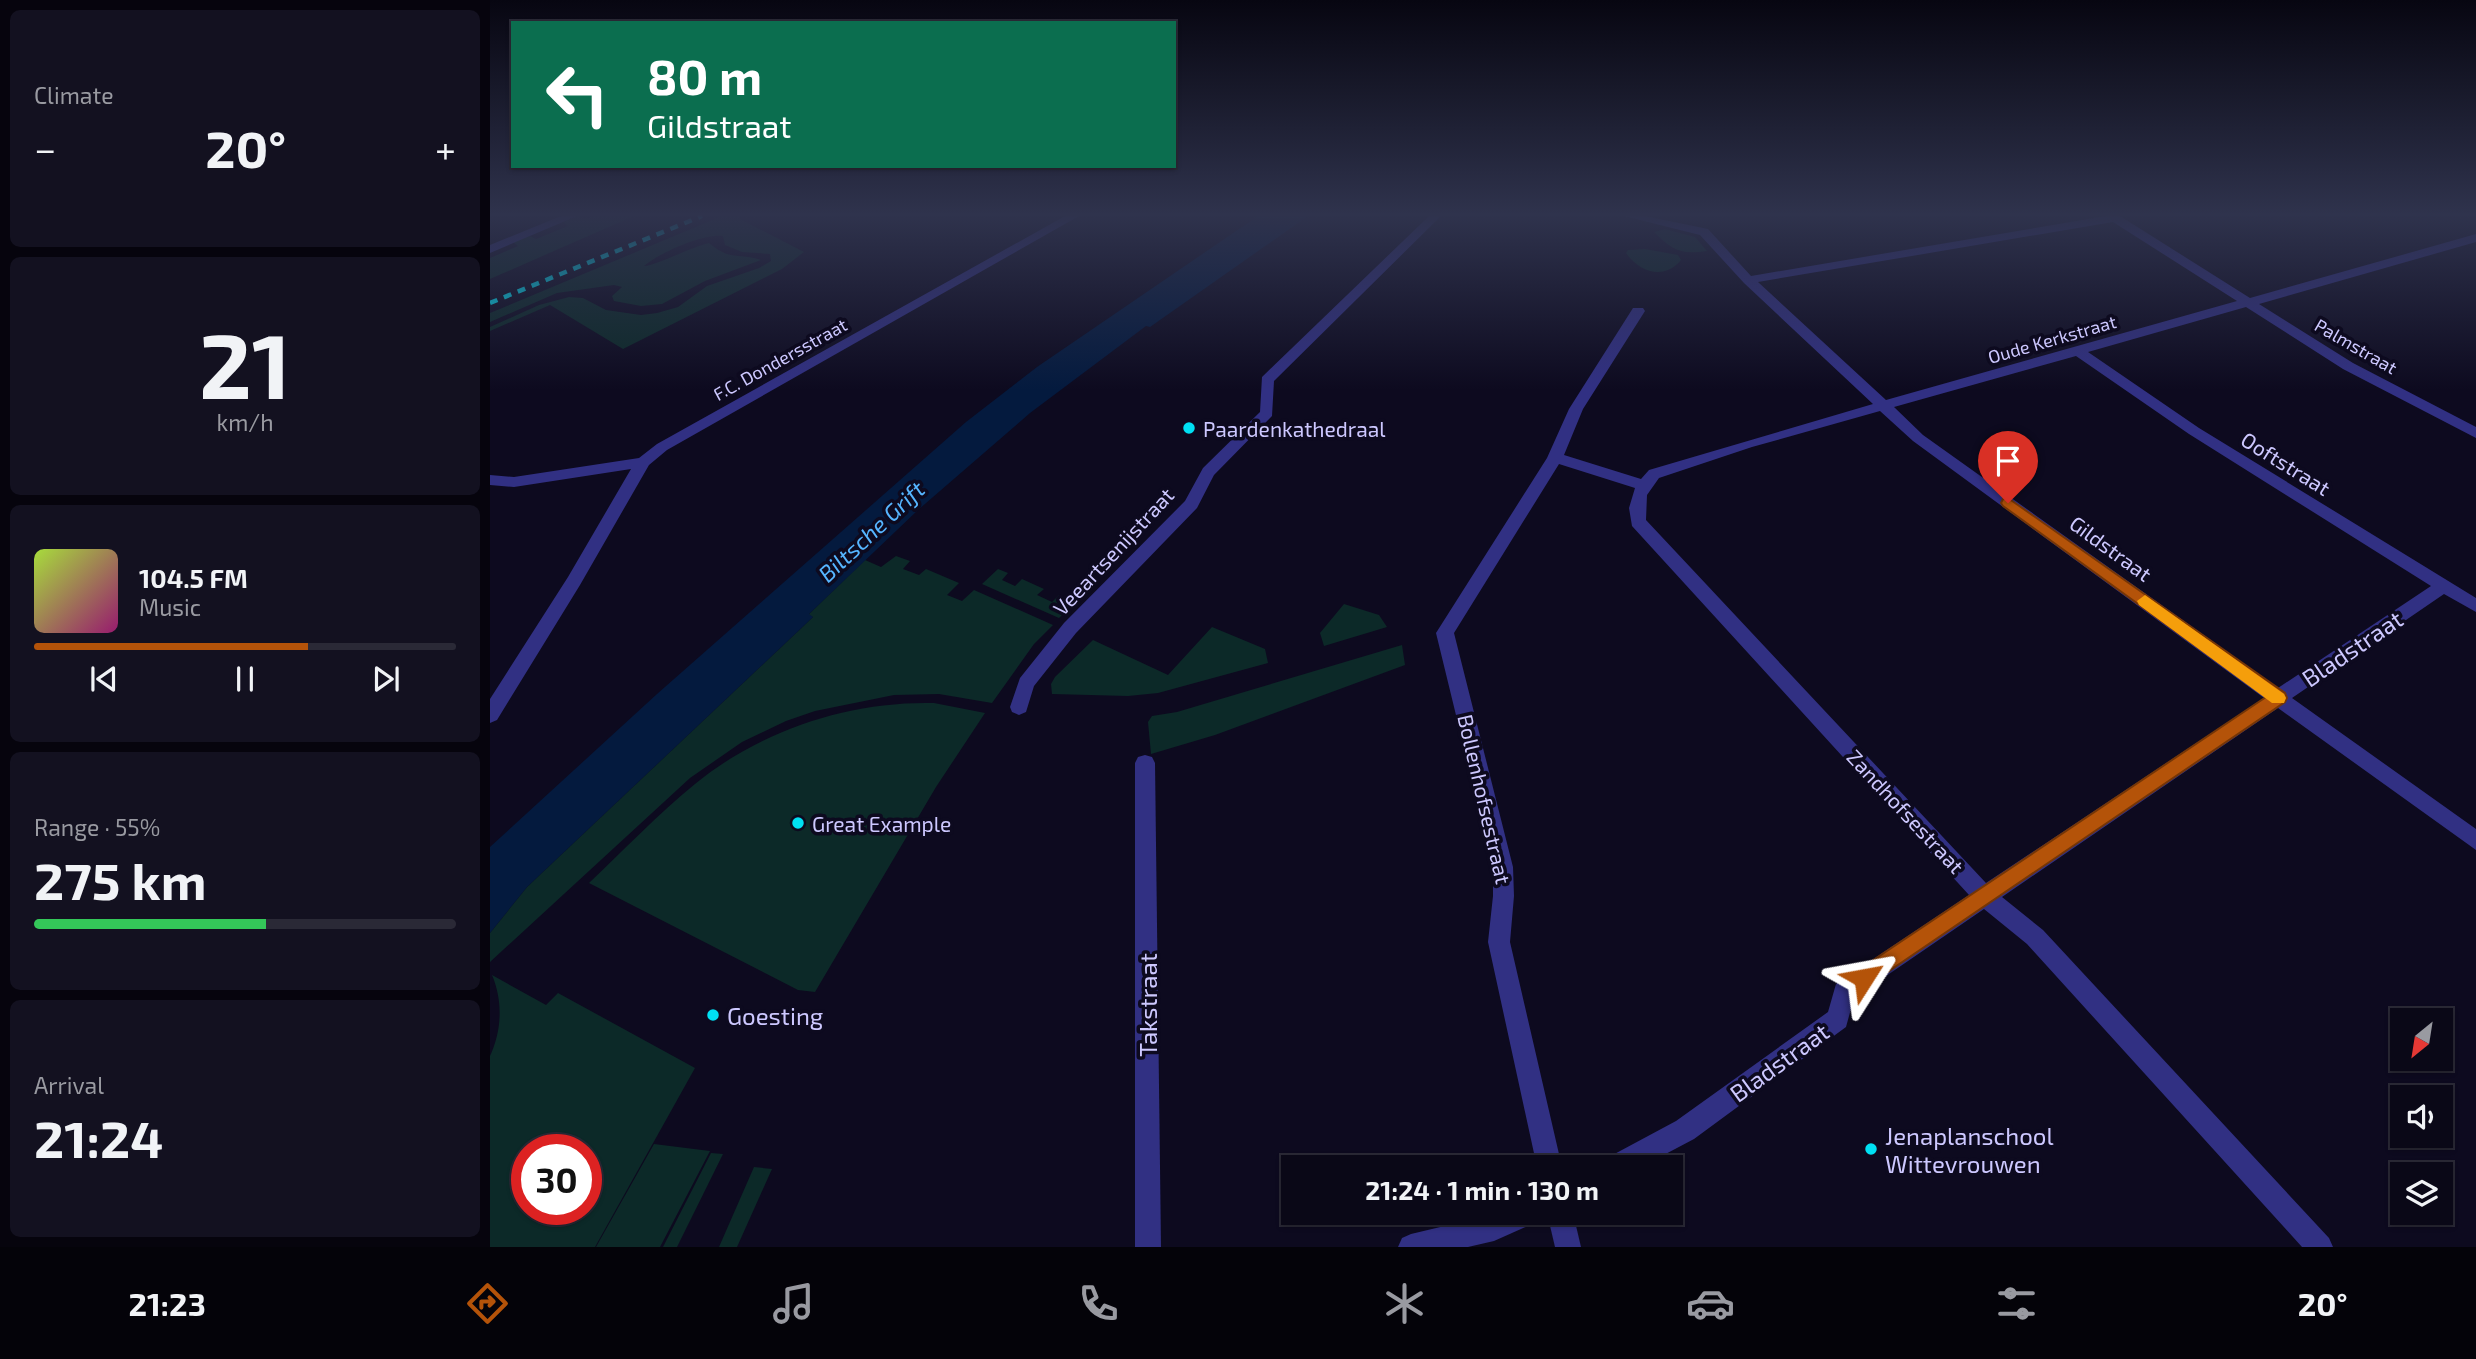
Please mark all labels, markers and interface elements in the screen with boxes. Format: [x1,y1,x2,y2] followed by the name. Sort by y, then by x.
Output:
[647,46,762,105] text: 80 m
[532,49,623,140] icon: left
[34,81,114,109] text: Climate
[647,106,791,144] text: Gildstraat
[205,116,286,178] text: 20°
[34,125,56,171] text: −
[435,125,456,171] text: +
[199,308,291,417] text: 21
[1985,310,2119,368] street label: Oude Kerkstraat
[709,313,851,405] street label: F.C. Dondersstraat
[2311,314,2401,378] street label: Palmstraat
[216,408,274,436] text: km/h
[1203,416,1386,441] place label: Paardenkathedraal
[1181,420,1197,436] marker: Paardenkathedraal
[2237,426,2335,500] street label: Ooftstraat
[1978,431,2038,503] pin
[1989,442,2027,480] icon: arrive
[812,474,930,587] water label: Biltsche Grift
[1048,482,1179,621] street label: Veeartsenijstraat
[2065,510,2157,586] street label: Gildstraat
[139,562,248,593] text: 104.5 FM
[139,593,201,621] text: Music
[2296,604,2408,692] street label: Bladstraat
[85,660,123,698] icon: previous
[226,660,264,698] icon: pause
[367,660,405,698] icon: next
[1453,712,1517,886] street label: Bollenhofsestraat
[1842,744,1970,878] street label: Zandhofsestraat
[812,811,951,836] place label: Great Example
[34,813,160,841] text: Range · 55%
[790,815,806,831] marker: Great Example
[34,848,206,910] text: 275 km
[1827,941,1901,1015] position arrow
[1133,953,1162,1057] street label: Takstraat
[727,1001,823,1030] place label: Goesting
[705,1007,721,1023] marker: Goesting
[2390,1008,2454,1071] north arrow
[2390,1008,2453,1225] map controls
[1724,1016,1834,1108] street label: Bladstraat
[34,1071,104,1099] text: Arrival
[2390,1085,2453,1148] button: sound
[34,1106,163,1168] text: 21:24
[1885,1121,2054,1178] place label: Jenaplanschool Wittevrouwen
[511,1134,602,1225] speed limit sign: 30
[1863,1141,1879,1157] marker: Jenaplanschool Wittevrouwen
[2390,1162,2453,1225] button: layers
[1365,1174,1599,1205] text: 21:24 · 1 min · 130 m
[463,1279,512,1328] icon: directions
[769,1279,818,1328] icon: music
[1074,1279,1123,1328] icon: phone
[1380,1279,1429,1328] icon: climate
[1686,1279,1735,1328] icon: car
[1992,1279,2041,1328] icon: filters
[128,1284,206,1322] text: 21:23
[2298,1284,2348,1322] text: 20°

